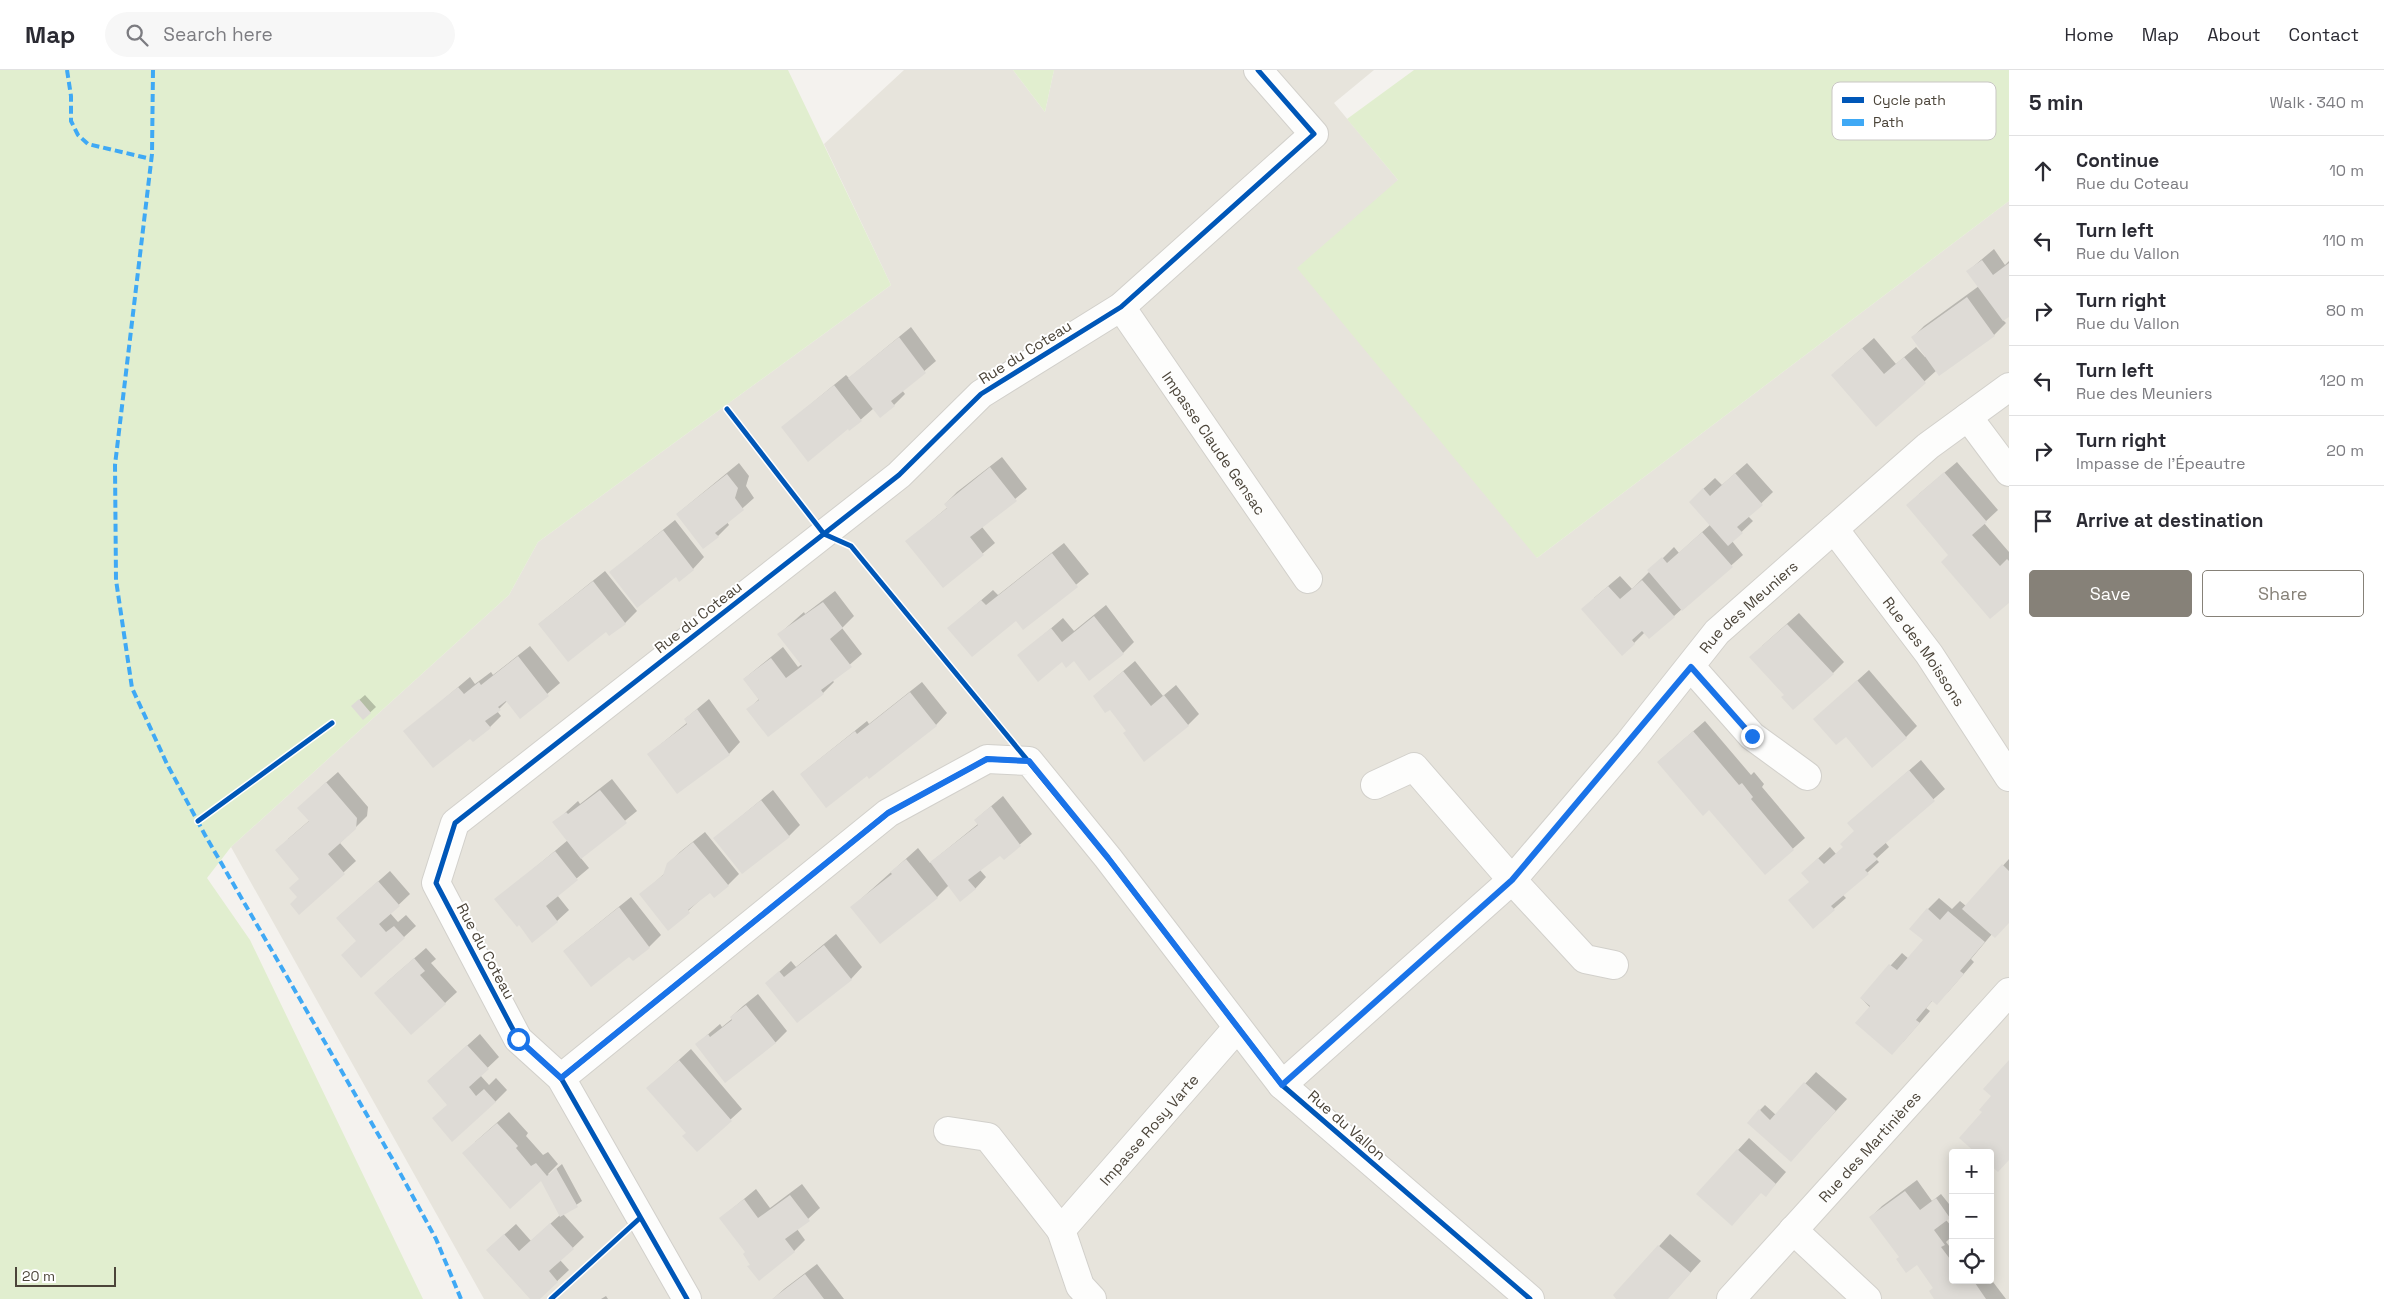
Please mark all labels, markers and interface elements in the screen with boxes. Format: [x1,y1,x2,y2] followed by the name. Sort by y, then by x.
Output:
[105,12,455,57] search box
[25,19,75,50] text: Map
[123,21,151,49] icon: search
[163,22,273,47] text: Search here
[2065,23,2114,46] text: Home
[2142,23,2179,46] text: Map
[2207,23,2261,46] text: About
[2289,23,2359,46] text: Contact
[1832,82,1996,140] legend
[2029,89,2083,116] text: 5 min
[1873,91,1946,109] text: Cycle path
[2269,92,2364,113] text: Walk · 340 m
[1873,113,1904,131] text: Path
[2076,148,2159,173] text: Continue
[2029,157,2057,185] icon: ahead
[2329,160,2364,181] text: 10 m
[2076,173,2189,194] text: Rue du Coteau
[2076,218,2154,243] text: Turn left
[2029,227,2057,255] icon: left
[2322,230,2364,251] text: 110 m
[2076,243,2180,264] text: Rue du Vallon
[2076,288,2166,313] text: Turn right
[2029,297,2057,325] icon: right
[2326,300,2364,321] text: 80 m
[2076,313,2180,334] text: Rue du Vallon
[975,316,1075,388] street label: Rue du Coteau
[2076,358,2154,383] text: Turn left
[2029,367,2057,395] icon: left
[1158,368,1270,518] street label: Impasse Claude Gensac
[2320,370,2364,391] text: 120 m
[2076,383,2212,404] text: Rue des Meuniers
[2076,428,2166,453] text: Turn right
[2029,437,2057,465] icon: right
[2326,440,2364,461] text: 20 m
[2076,453,2246,474] text: Impasse de l'Épeautre
[2029,507,2057,535] icon: arrive
[2076,508,2264,533] text: Arrive at destination
[1695,556,1801,657] street label: Rue des Meuniers
[2029,570,2192,617] button: Save
[2202,570,2364,617] button: Share
[650,577,746,657] street label: Rue du Coteau
[1879,593,1970,710] street label: Rue des Moissons
[1741,725,1764,748] route end
[453,900,519,1002] street label: Rue du Coteau
[507,1028,530,1051] route start
[1095,1070,1202,1189] street label: Impasse Rosy Varte
[1304,1086,1390,1164] street label: Rue du Vallon
[1814,1087,1925,1206] street label: Rue des Martinières
[1949,1149,1994,1284] map controls
[1949,1149,1994,1194] button: +
[1949,1194,1994,1239] button: −
[1949,1239,1994,1284] button: locate
[15,1264,116,1287] scale bar
[22,1267,55,1285] text: 20 m

